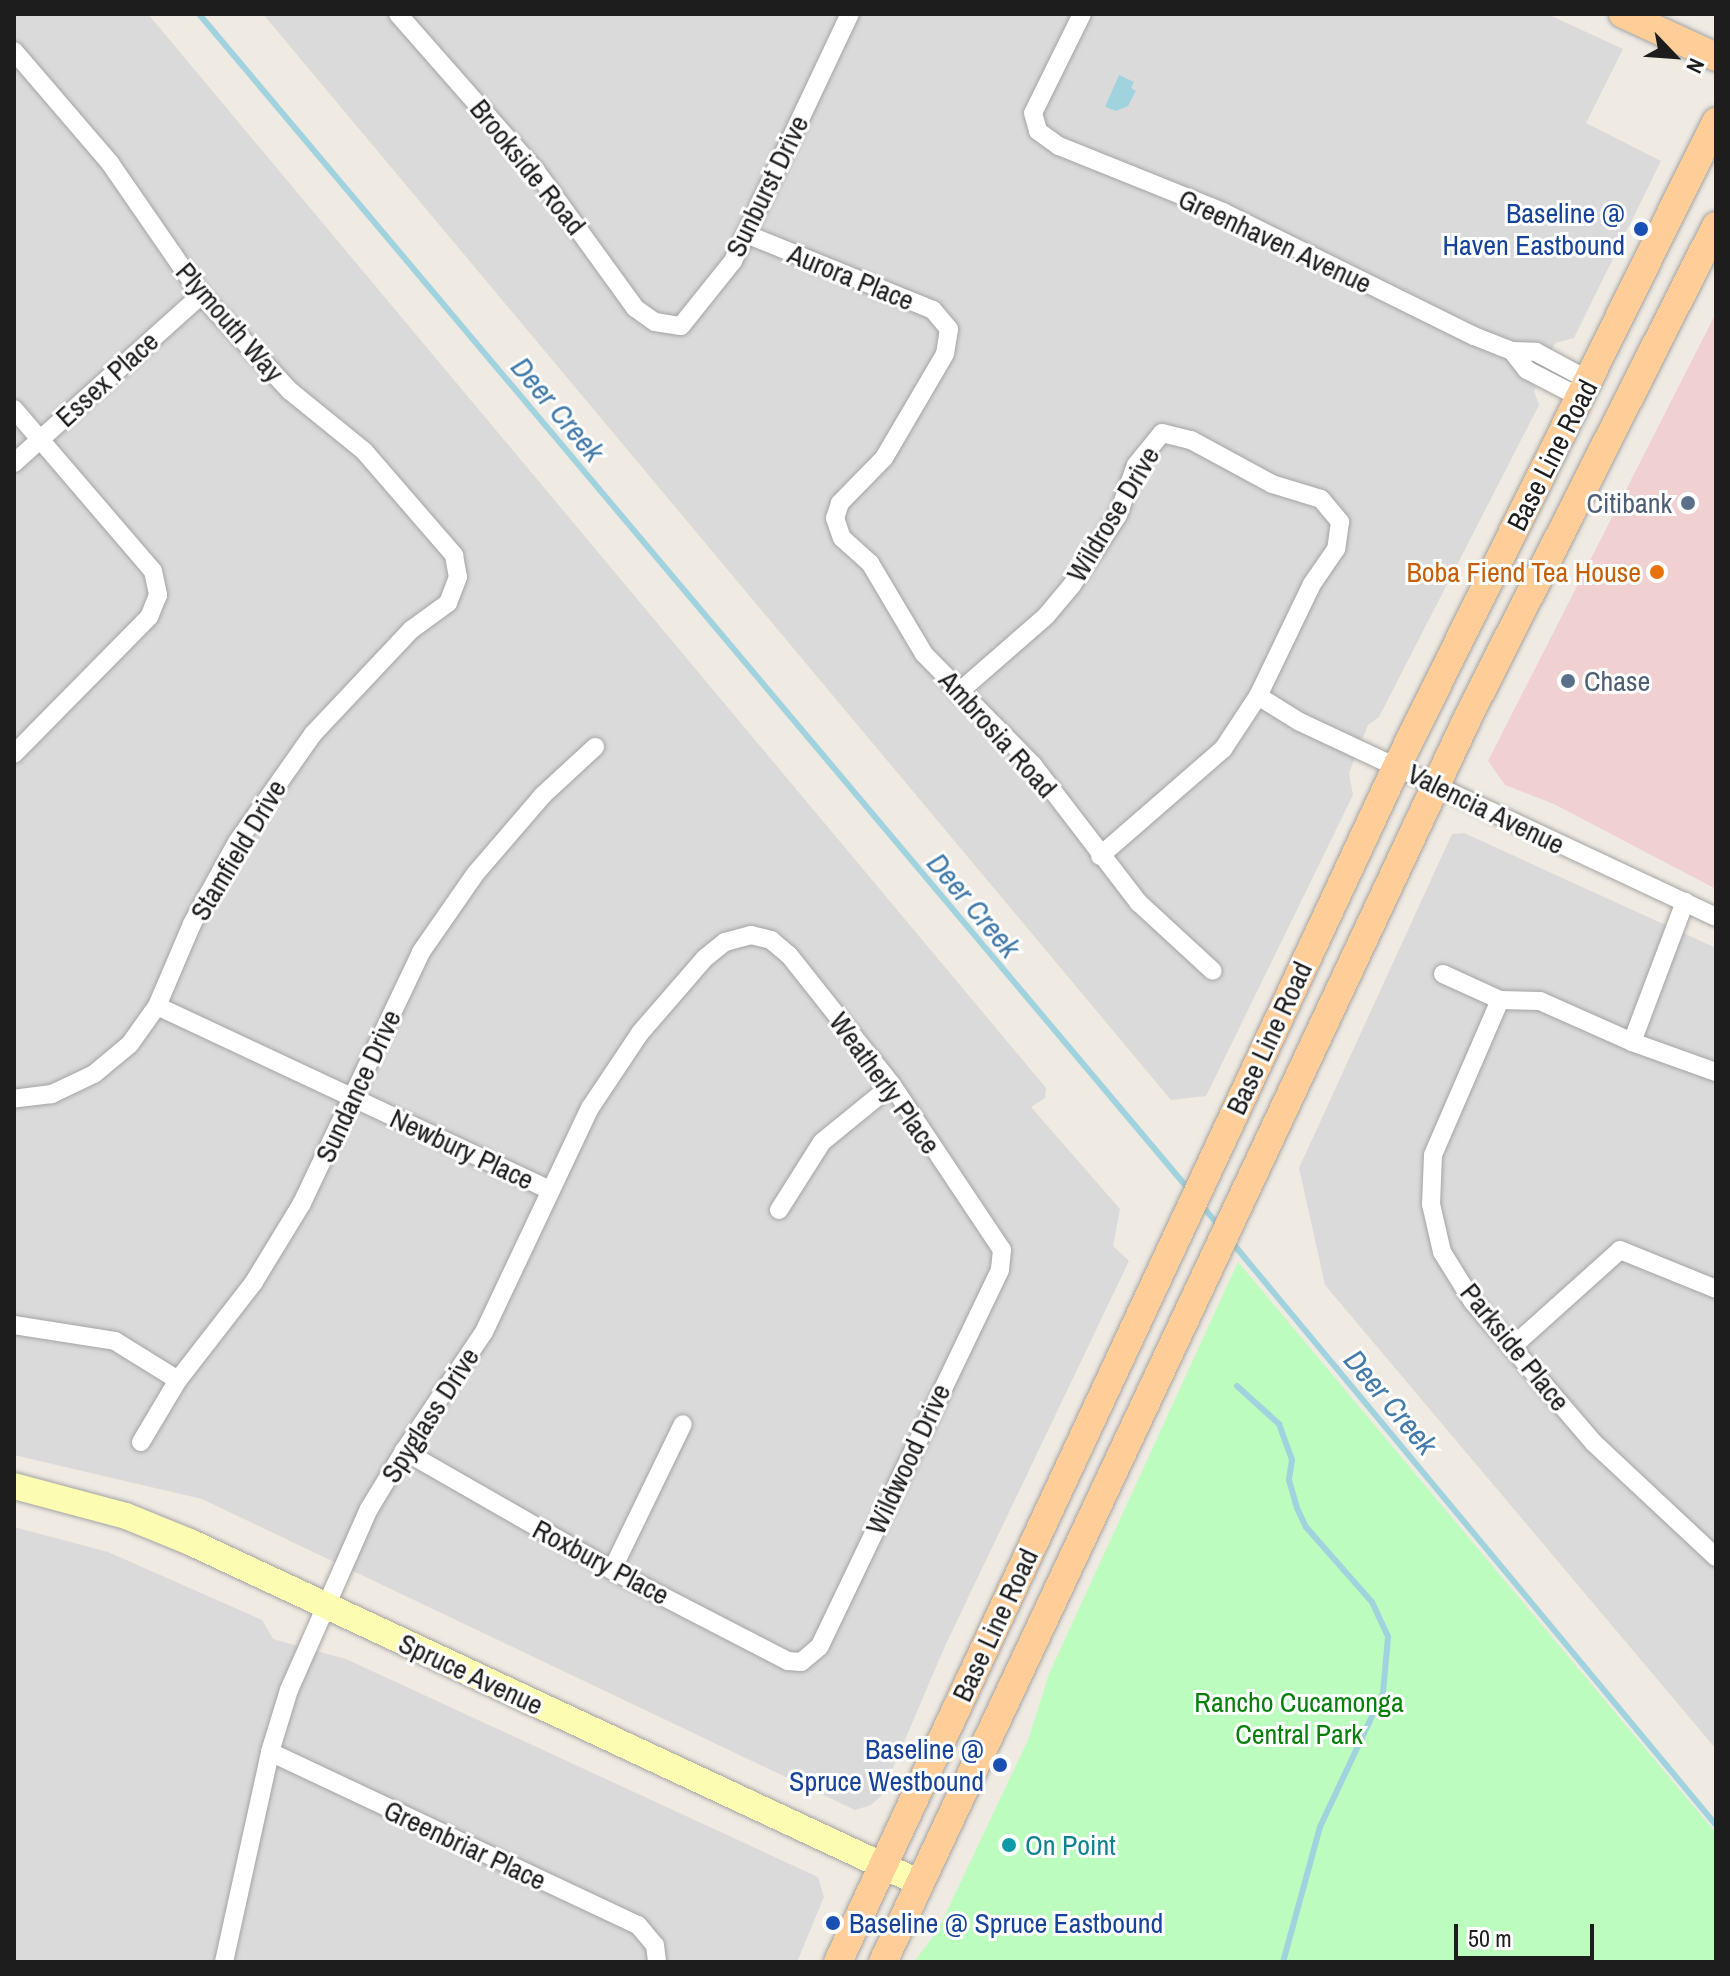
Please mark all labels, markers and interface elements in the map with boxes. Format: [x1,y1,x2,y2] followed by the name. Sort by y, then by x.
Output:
[1634,16,1714,96] north arrow
[1679,54,1712,78] text: N
[463,92,593,242] street label: Brookside Road
[718,110,816,262] street label: Sunburst Drive
[1173,181,1377,301] street label: Greenhaven Avenue
[1442,196,1625,262] place label: Baseline @ Haven Eastbound
[1632,220,1650,238] marker: Baseline @ Haven Eastbound
[783,237,919,317] street label: Aurora Place
[169,255,291,389] street label: Plymouth Way
[49,324,165,434] street label: Essex Place
[504,349,612,469] water label: Deer Creek
[1500,374,1604,536] street label: Base Line Road
[1060,440,1166,588] street label: Wildrose Drive
[1586,486,1672,520] place label: Citibank
[1679,494,1697,512] marker: Citibank
[1406,555,1641,589] place label: Boba Fiend Tea House
[1648,563,1666,581] marker: Boba Fiend Tea House
[932,663,1064,805] street label: Ambrosia Road
[1584,664,1650,698] place label: Chase
[1559,672,1577,690] marker: Chase
[1402,756,1570,862] street label: Valencia Avenue
[183,774,293,926] street label: Stamfield Drive
[920,845,1028,965] water label: Deer Creek
[1219,956,1319,1120] street label: Base Line Road
[308,1004,408,1168] street label: Sundance Drive
[822,1006,948,1160] street label: Weatherly Place
[385,1101,539,1197] street label: Newbury Place
[1453,1276,1577,1418] street label: Parkside Place
[374,1341,486,1489] street label: Spyglass Drive
[1337,1342,1445,1462] water label: Deer Creek
[859,1378,957,1540] street label: Wildwood Drive
[527,1512,675,1612] street label: Roxbury Place
[945,1543,1045,1707] street label: Base Line Road
[393,1626,549,1722] street label: Spruce Avenue
[1194,1685,1404,1751] park label: Rancho Cucamonga Central Park
[789,1732,984,1798] place label: Baseline @ Spruce Westbound
[991,1756,1009,1774] marker: Baseline @ Spruce Westbound
[379,1793,551,1897] street label: Greenbriar Place
[1025,1828,1116,1862] place label: On Point
[1000,1836,1018,1854] marker: On Point
[849,1906,1163,1940] place label: Baseline @ Spruce Eastbound
[1458,1908,1598,1958] scale bar
[824,1914,842,1932] marker: Baseline @ Spruce Eastbound
[1468,1922,1512,1954] text: 50 m

